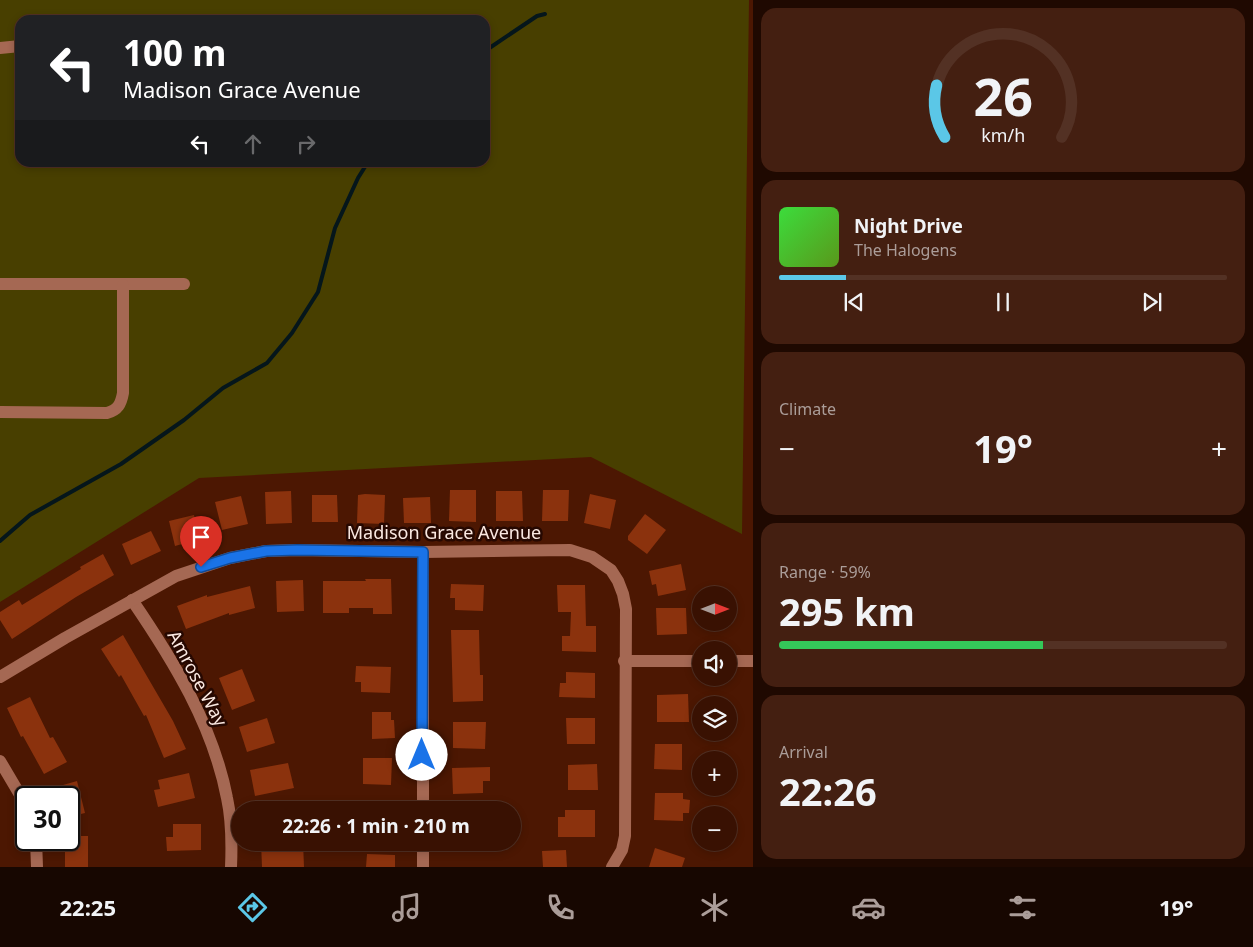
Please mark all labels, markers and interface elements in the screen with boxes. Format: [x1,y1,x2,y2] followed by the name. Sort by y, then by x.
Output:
[123,29,226,76] text: 100 m
[40,35,105,100] icon: left
[973,60,1033,131] text: 26
[123,74,361,104] text: Madison Grace Avenue
[981,123,1025,147] text: km/h
[186,130,214,158] icon: left
[239,130,267,158] icon: ahead
[292,130,320,158] icon: right
[854,213,963,239] text: Night Drive
[854,239,957,261] text: The Halogens
[840,288,868,316] icon: previous
[989,288,1017,316] icon: pause
[1138,288,1166,316] icon: next
[779,398,836,420] text: Climate
[973,422,1033,474] text: 19°
[779,429,795,467] text: −
[1211,429,1227,467] text: +
[180,516,222,567] pin
[347,520,541,544] street label: Madison Grace Avenue
[187,523,215,551] icon: arrive
[779,561,871,583] text: Range · 59%
[779,585,915,637] text: 295 km
[692,586,738,631] north arrow
[692,586,737,851] map controls
[163,626,234,731] street label: Amrose Way
[692,641,737,686] button: sound
[692,696,737,741] button: layers
[395,728,447,780] position arrow
[779,741,828,763] text: Arrival
[692,751,737,796] button: +
[779,765,877,817] text: 22:26
[15,786,80,851] speed limit sign: 30
[692,806,737,851] button: −
[282,813,470,839] text: 22:26 · 1 min · 210 m
[235,890,270,925] icon: directions
[389,890,424,925] icon: music
[543,890,578,925] icon: phone
[697,890,732,925] icon: climate
[851,890,886,925] icon: car
[1005,890,1040,925] icon: filters
[59,892,116,922] text: 22:25
[1159,892,1193,922] text: 19°

